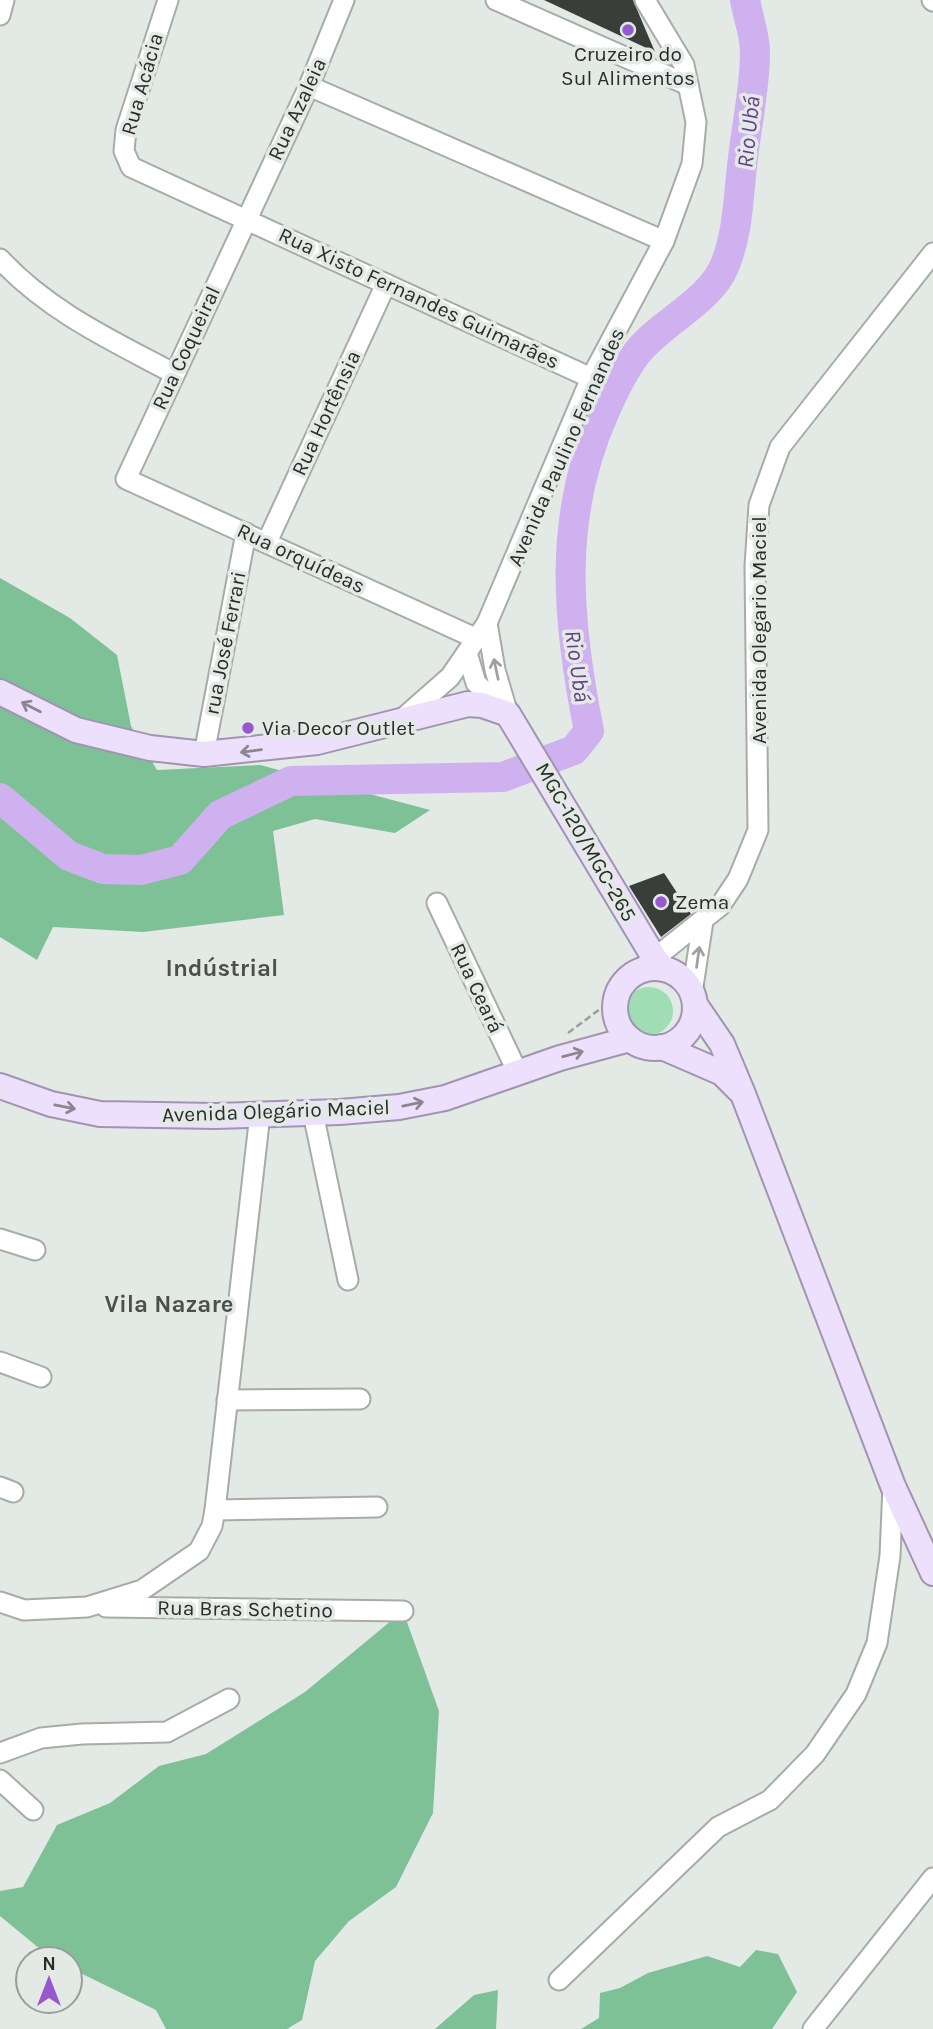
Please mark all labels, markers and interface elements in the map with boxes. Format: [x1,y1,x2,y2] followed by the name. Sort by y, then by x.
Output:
[620,22,636,38] marker: Cruzeiro do Sul Alimentos
[116,30,168,138] street label: Rua Acácia
[561,42,695,90] place label: Cruzeiro do Sul Alimentos
[263,54,331,164] street label: Rua Azaleia
[731,95,766,169] water label: Rio Ubá
[275,222,563,374] street label: Rua Xisto Fernandes Guimarães
[147,282,225,414] street label: Rua Coqueiral
[503,324,629,570] street label: Avenida Paulino Fernandes
[287,347,365,479] street label: Rua Hortênsia
[747,516,771,744] street label: Avenida Olegario Maciel
[233,518,369,598] street label: Rua orquídeas
[199,569,251,717] street label: rua José Ferrari
[559,628,596,704] water label: Rio Ubá
[488,658,502,681] one-way arrow
[21,700,42,714] one-way arrow
[262,716,415,740] place label: Via Decor Outlet
[240,720,256,736] marker: Via Decor Outlet
[240,744,262,757] one-way arrow
[531,758,641,926] street label: MGC-120/MGC-265
[675,890,729,914] place label: Zema
[653,894,669,910] marker: Zema
[446,939,508,1037] street label: Rua Ceará
[692,946,705,969] one-way arrow
[166,954,278,982] district label: Indústrial
[561,1047,584,1060] one-way arrow
[162,1095,390,1127] street label: Avenida Olegário Maciel
[402,1097,424,1110] one-way arrow
[53,1101,76,1114] one-way arrow
[104,1290,234,1318] district label: Vila Nazare
[157,1595,333,1623] street label: Rua Bras Schetino
[14,1945,84,2015] north arrow
[42,1953,56,1975] text: N

